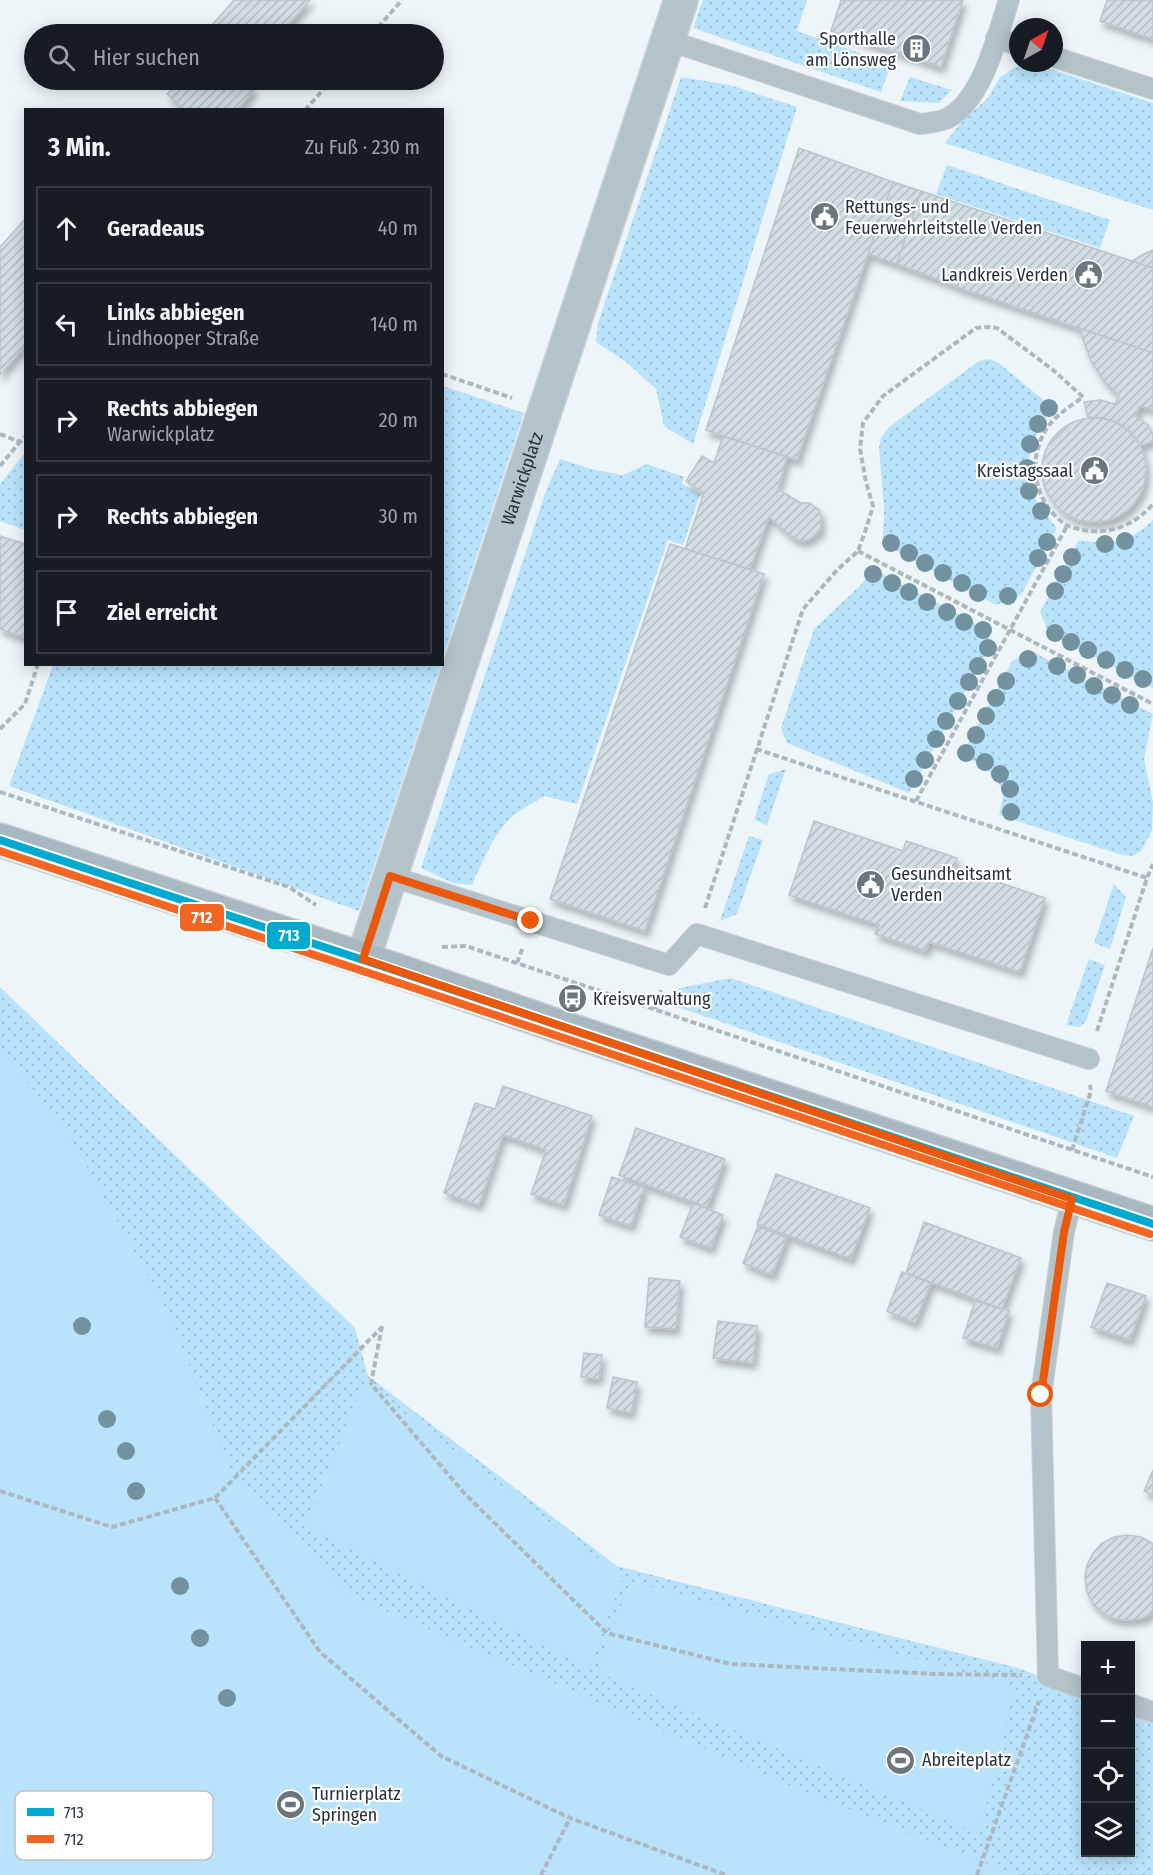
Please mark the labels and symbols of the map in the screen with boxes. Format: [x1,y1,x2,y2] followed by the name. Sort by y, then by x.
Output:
[1009,18,1063,72] north arrow
[806,28,897,71] place label: Sporthalle am Lönsweg
[901,33,933,65] building icon: Sporthalle am Lönsweg
[845,196,1042,239] place label: Rettungs- und Feuerwehrleitstelle Verden
[808,201,840,233] public building icon: Rettungs- und Feuerwehrleitstelle Verden
[1073,259,1105,291] public building icon: Landkreis Verden
[941,264,1068,286] place label: Landkreis Verden
[497,429,548,528] street label: Warwickplatz
[1078,455,1110,487] public building icon: Kreistagssaal
[977,460,1073,482] place label: Kreistagssaal
[891,863,1011,906] place label: Gesundheitsamt Verden
[854,868,886,900] public building icon: Gesundheitsamt Verden
[179,903,225,932] line badge: 712
[517,907,543,933] route end
[192,908,213,927] text: 712
[266,921,311,950] line badge: 713
[278,926,300,945] text: 713
[556,983,588,1015] bus stop icon: Kreisverwaltung
[593,988,711,1010] place label: Kreisverwaltung
[1027,1381,1053,1407] route start
[885,1744,917,1776] sports icon: Abreiteplatz
[922,1749,1011,1771] place label: Abreiteplatz
[312,1783,401,1826] place label: Turnierplatz Springen
[275,1788,307,1820] sports icon: Turnierplatz Springen
[15,1791,213,1860] legend
[64,1803,84,1822] text: 713
[64,1830,84,1849] text: 712

